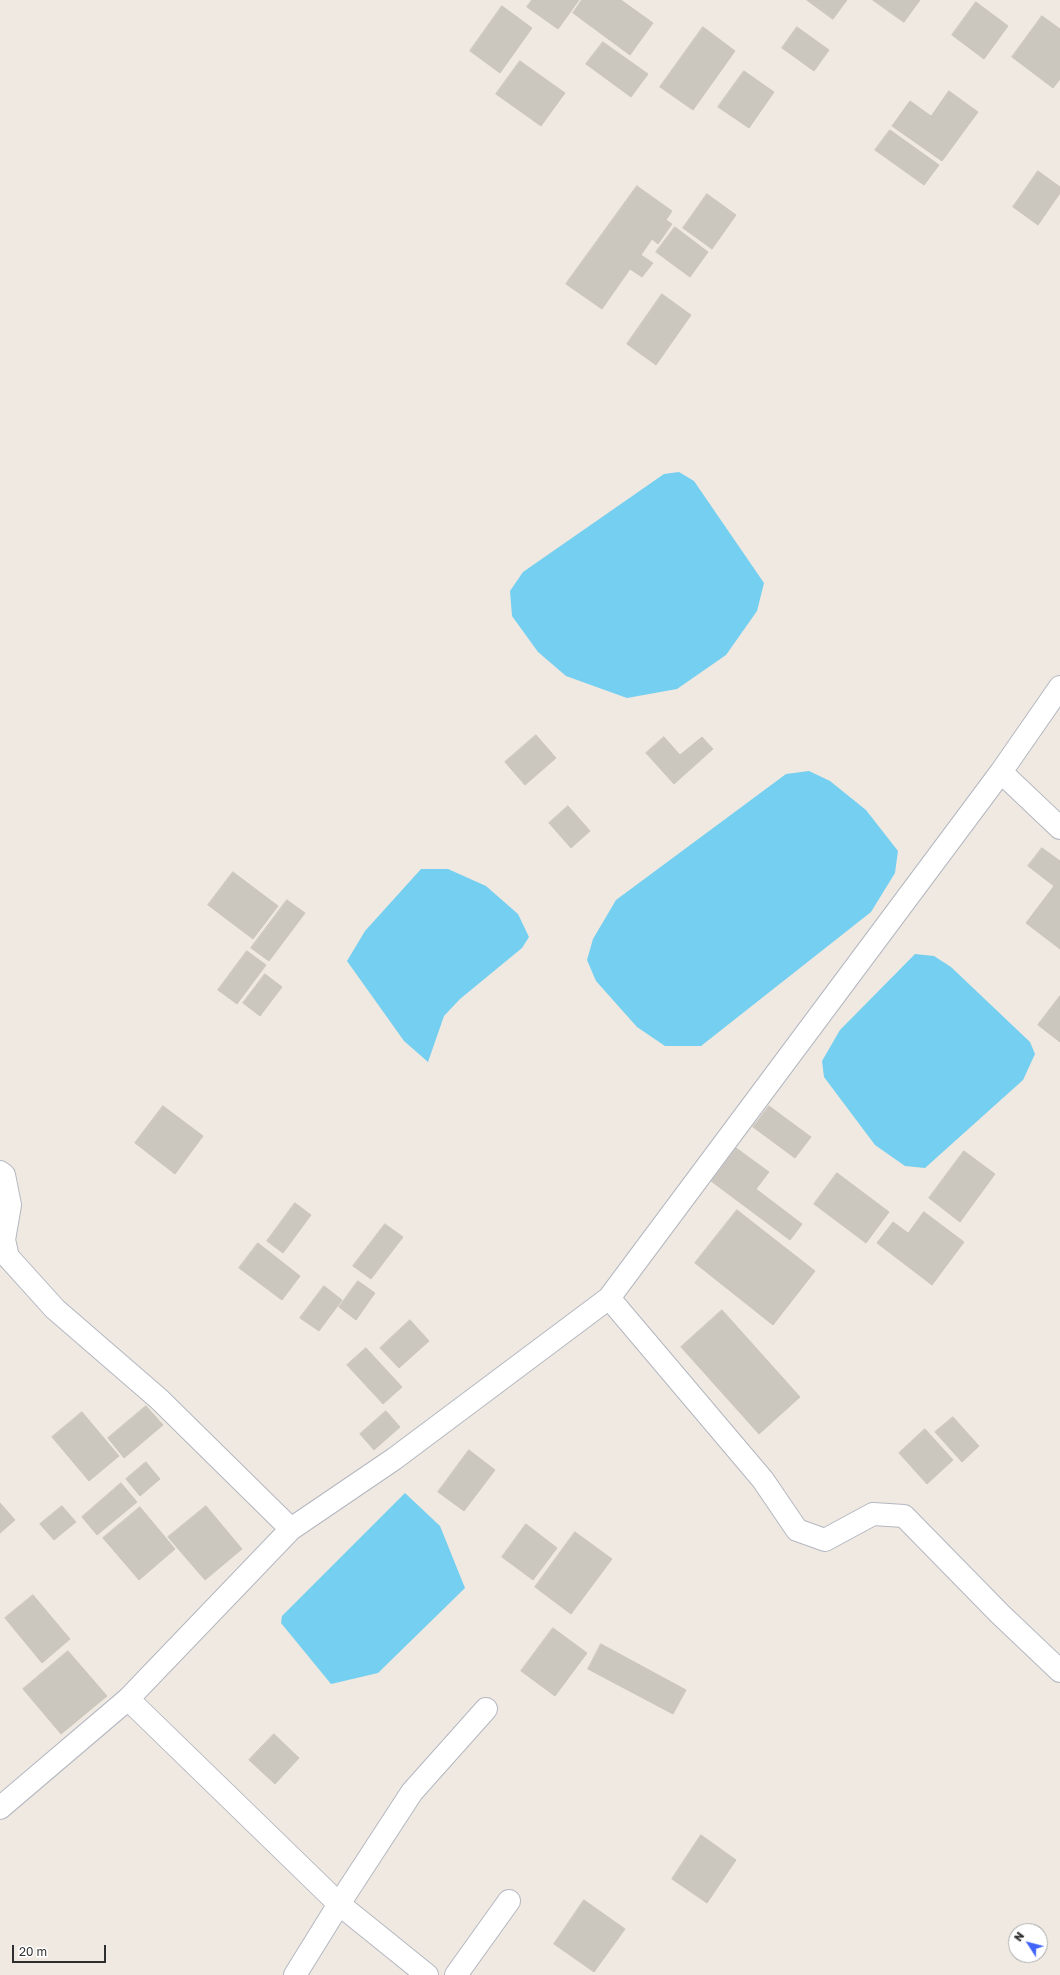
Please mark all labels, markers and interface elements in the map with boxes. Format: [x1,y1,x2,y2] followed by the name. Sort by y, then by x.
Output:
[1008,1923,1048,1963] north arrow
[1011,1929,1026,1943] text: N
[14,1937,108,1963] scale bar
[19,1944,47,1959] text: 20 m

